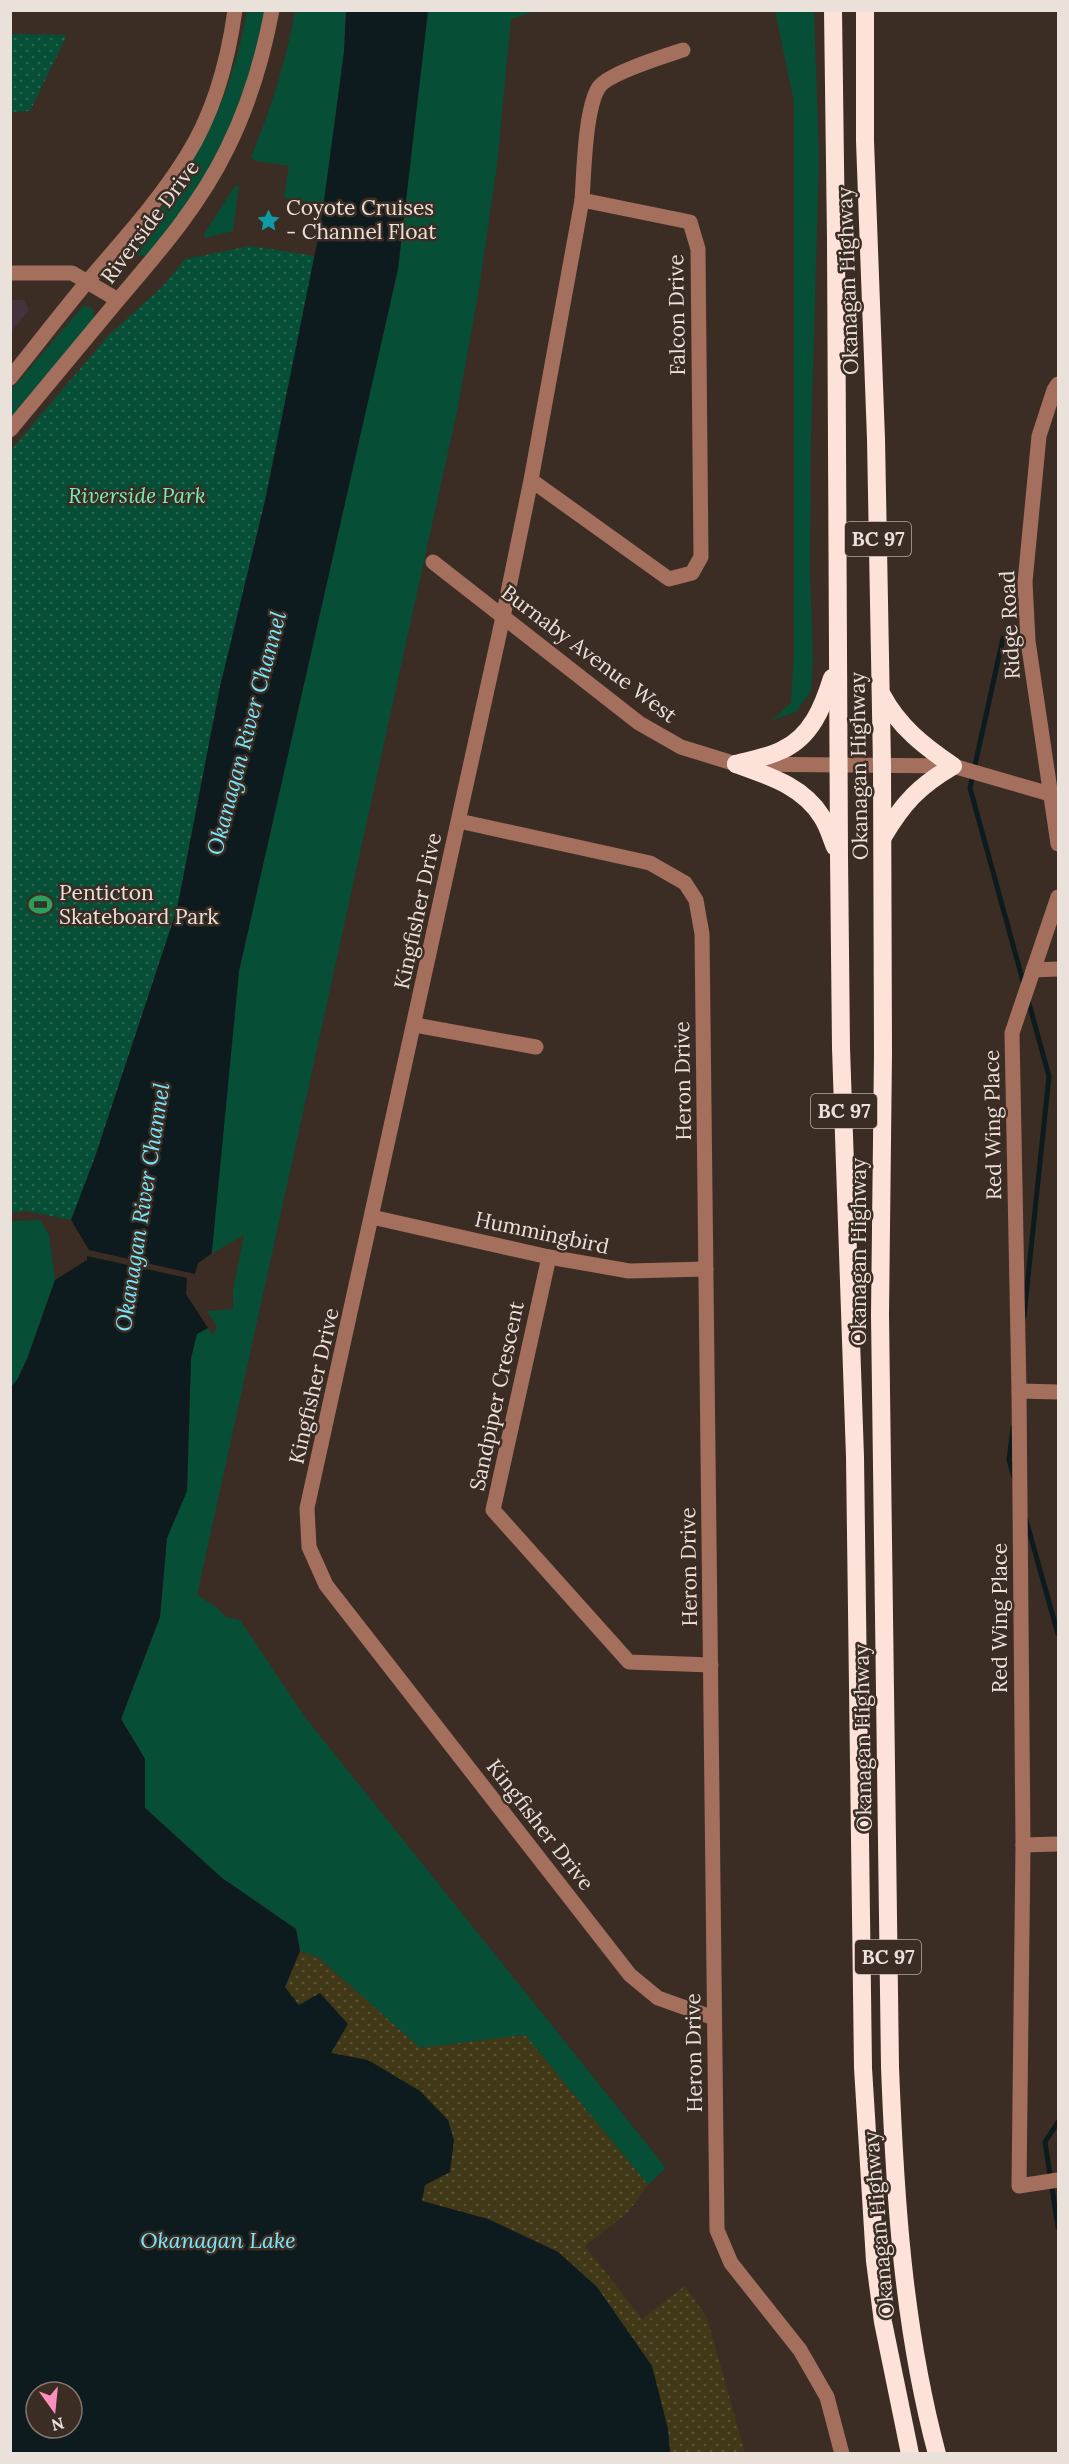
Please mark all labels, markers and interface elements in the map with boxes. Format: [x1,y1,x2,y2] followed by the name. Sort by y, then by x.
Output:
[94,155,205,289] street label: Riverside Drive
[831,187,864,376] street label: Okanagan Highway
[286,194,437,245] place label: Coyote Cruises - Channel Float
[255,207,281,233] place icon: Coyote Cruises - Channel Float
[662,254,691,376] street label: Falcon Drive
[68,482,206,509] park label: Riverside Park
[845,522,911,556] road number: BC 97
[993,570,1026,680] street label: Ridge Road
[496,579,683,729] street label: Burnaby Avenue West
[200,608,292,858] water label: Okanagan River Channel
[843,672,874,860] street label: Okanagan Highway
[388,830,447,992] street label: Kingfisher Drive
[59,879,219,930] place label: Penticton Skateboard Park
[28,892,54,918] sports icon: Penticton Skateboard Park
[668,1021,697,1141] street label: Heron Drive
[978,1050,1007,1200] street label: Red Wing Place
[109,1081,175,1333] water label: Okanagan River Channel
[811,1094,877,1128] road number: BC 97
[845,1158,872,1346] street label: Okanagan Highway
[473,1205,612,1260] street label: Hummingbird
[463,1298,530,1493] street label: Sandpiper Crescent
[282,1305,345,1467] street label: Kingfisher Drive
[674,1507,703,1627] street label: Heron Drive
[986,1543,1013,1693] street label: Red Wing Place
[847,1644,878,1832] street label: Okanagan Highway
[481,1754,600,1896] street label: Kingfisher Drive
[855,1940,921,1974] road number: BC 97
[679,1993,708,2113] street label: Heron Drive
[857,2130,900,2320] street label: Okanagan Highway
[140,2226,296,2254] water label: Okanagan Lake
[24,2380,84,2440] north arrow
[49,2413,66,2436] text: N

